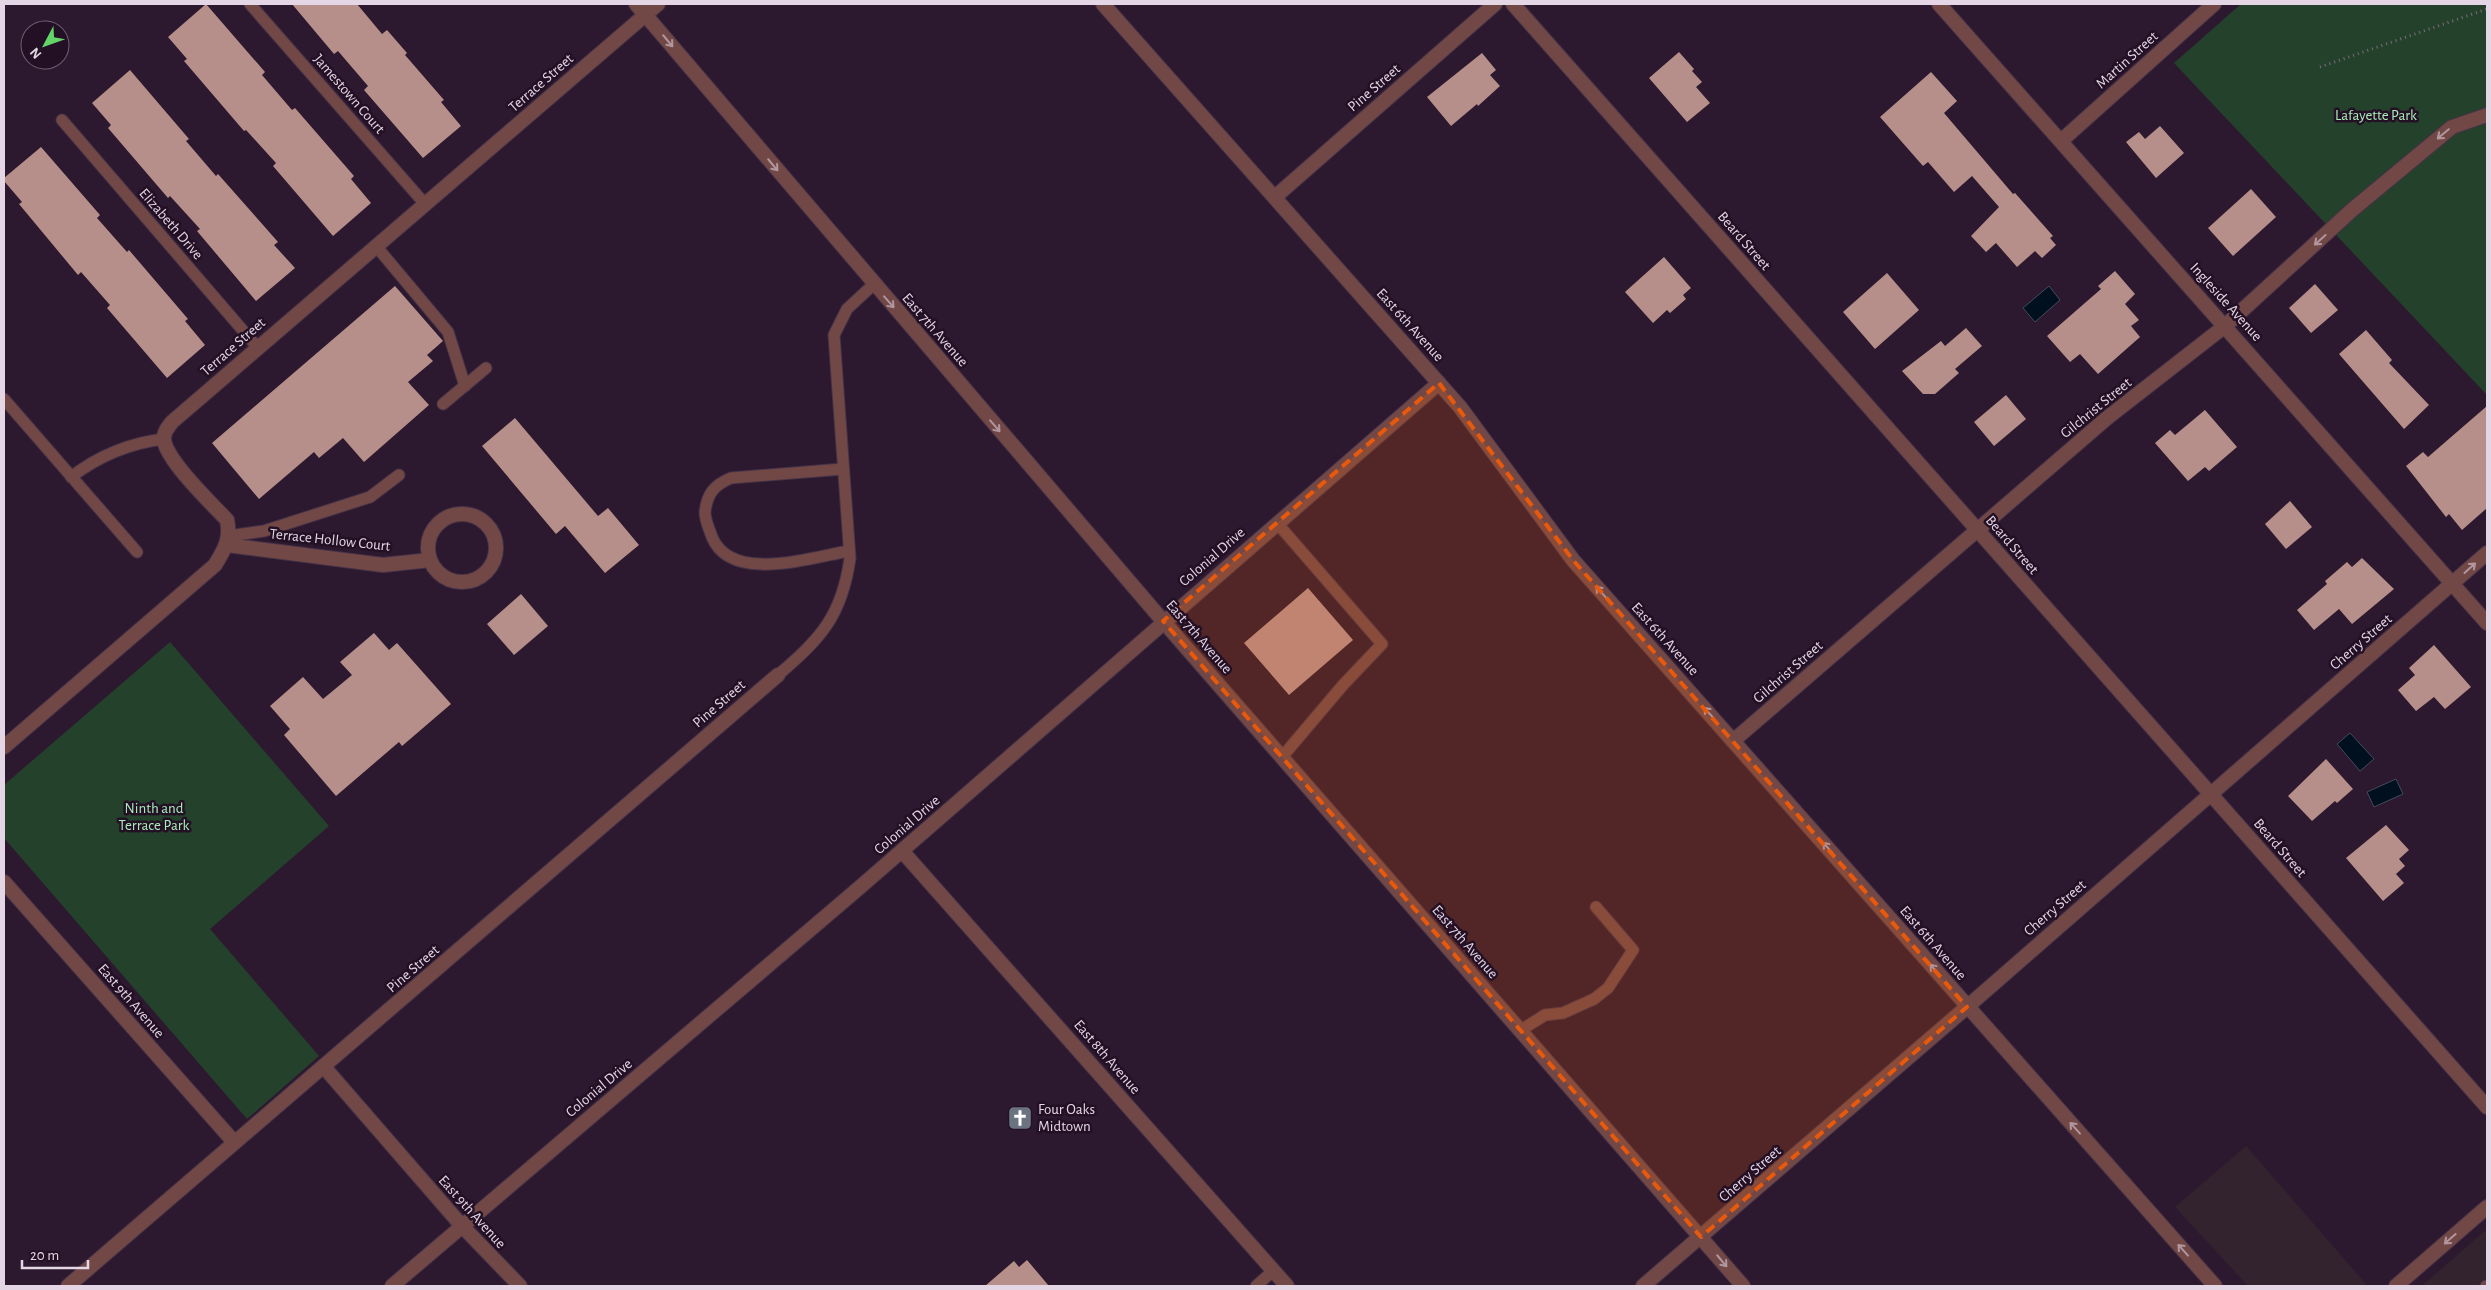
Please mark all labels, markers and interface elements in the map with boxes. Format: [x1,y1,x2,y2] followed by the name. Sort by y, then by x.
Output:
[20,20,70,70] north arrow
[2093,28,2161,91] street label: Martin Street
[662,34,673,47] one-way arrow
[27,45,44,61] text: N
[311,51,387,137] street label: Jamestown Court
[506,51,576,115] street label: Terrace Street
[1345,61,1403,115] street label: Pine Street
[2335,108,2417,123] park label: Lafayette Park
[2437,128,2450,139] one-way arrow
[767,158,778,171] one-way arrow
[136,186,206,262] street label: Elizabeth Drive
[1715,209,1773,273] street label: Beard Street
[2314,234,2326,246] one-way arrow
[2187,260,2265,344] street label: Ingleside Avenue
[1373,286,1447,364] street label: East 6th Avenue
[899,290,971,370] street label: East 7th Avenue
[884,296,895,309] one-way arrow
[198,315,268,379] street label: Terrace Street
[2058,375,2134,441] street label: Gilchrist Street
[990,419,1001,432] one-way arrow
[1983,513,2041,577] street label: Beard Street
[1176,525,1248,589] street label: Colonial Drive
[269,526,391,554] street label: Terrace Hollow Court
[2463,562,2476,574] one-way arrow
[1595,586,1607,599] one-way arrow
[1163,597,1235,677] street label: East 7th Avenue
[1628,600,1702,678] street label: East 6th Avenue
[2327,611,2395,673] street label: Cherry Street
[1750,638,1826,706] street label: Gilchrist Street
[690,677,748,731] street label: Pine Street
[1703,707,1715,720] one-way arrow
[871,793,943,857] street label: Colonial Drive
[119,801,190,833] park label: Ninth and Terrace Park
[2251,816,2309,880] street label: Beard Street
[1822,842,1834,855] one-way arrow
[2021,877,2089,939] street label: Cherry Street
[1429,902,1501,982] street label: East 7th Avenue
[1897,903,1969,983] street label: East 6th Avenue
[384,942,442,996] street label: Pine Street
[95,961,167,1041] street label: East 9th Avenue
[1930,964,1941,977] one-way arrow
[1071,1017,1143,1097] street label: East 8th Avenue
[563,1056,635,1120] street label: Colonial Drive
[1038,1102,1095,1134] place label: Four Oaks Midtown
[1007,1105,1033,1131] church icon: Four Oaks Midtown
[2069,1122,2081,1135] one-way arrow
[1716,1143,1784,1205] street label: Cherry Street
[435,1173,509,1251] street label: East 9th Avenue
[2444,1233,2457,1245] one-way arrow
[22,1238,89,1270] scale bar
[2177,1243,2188,1256] one-way arrow
[30,1248,59,1263] text: 20 m
[1717,1255,1728,1268] one-way arrow

